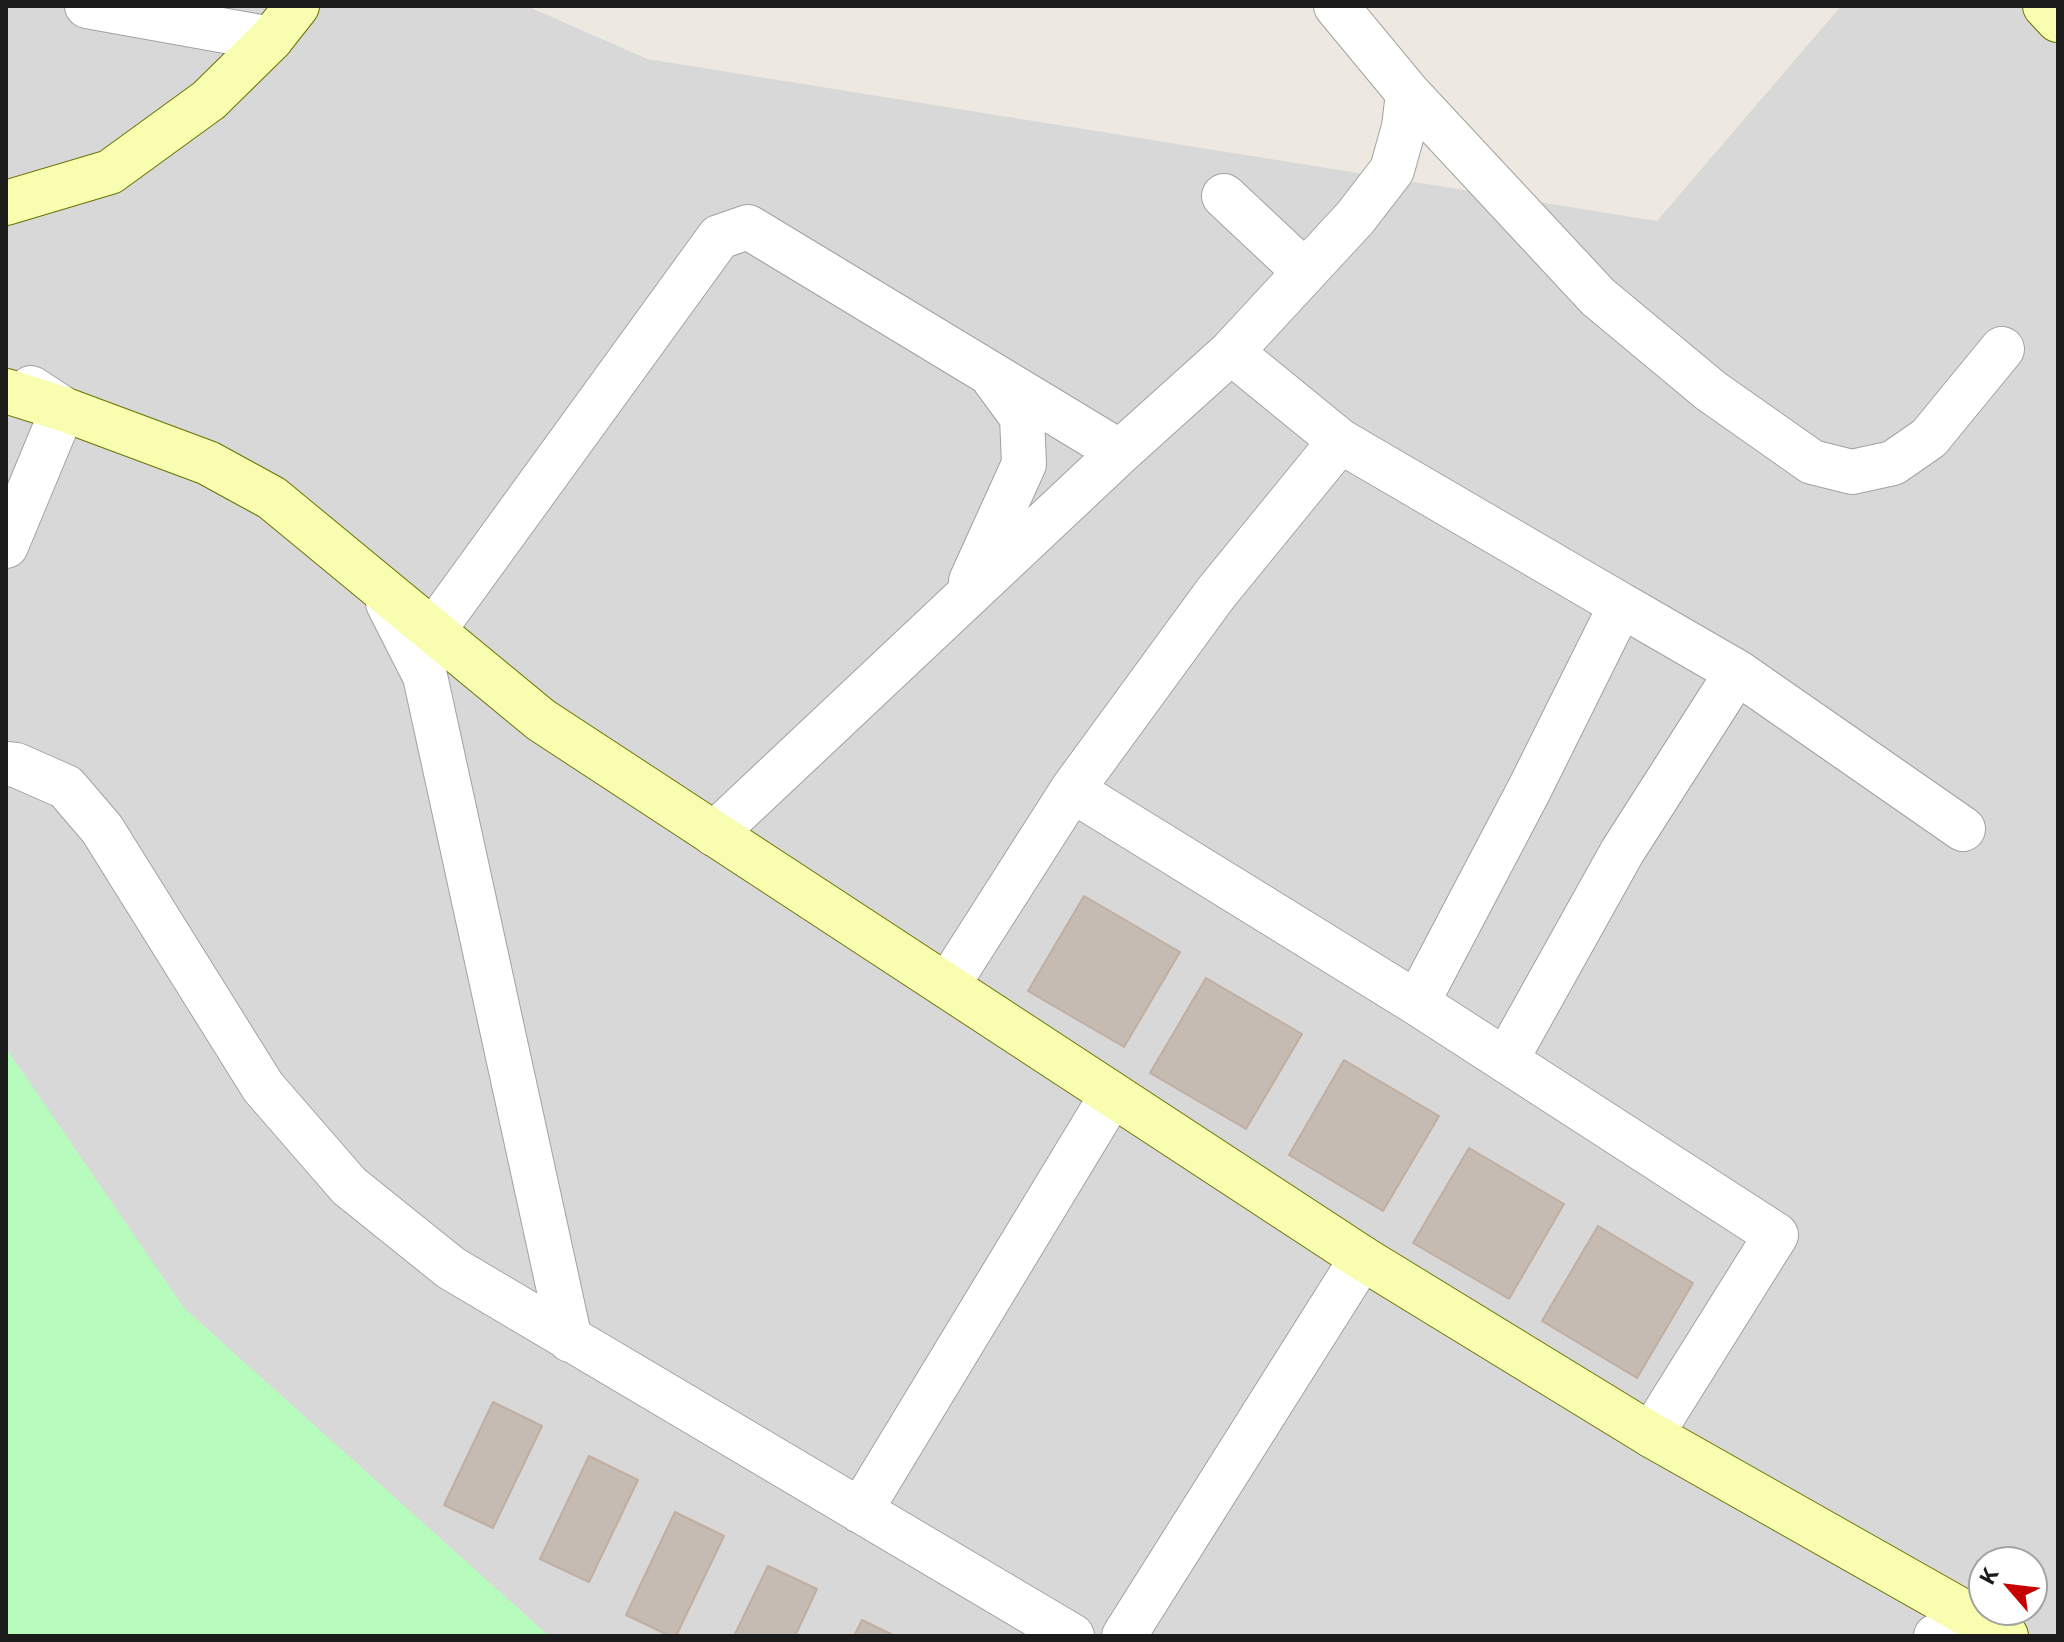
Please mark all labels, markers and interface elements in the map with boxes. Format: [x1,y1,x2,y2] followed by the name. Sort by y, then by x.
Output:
[1968,1546,2048,1626] north arrow
[1972,1562,2005,1589] text: K

